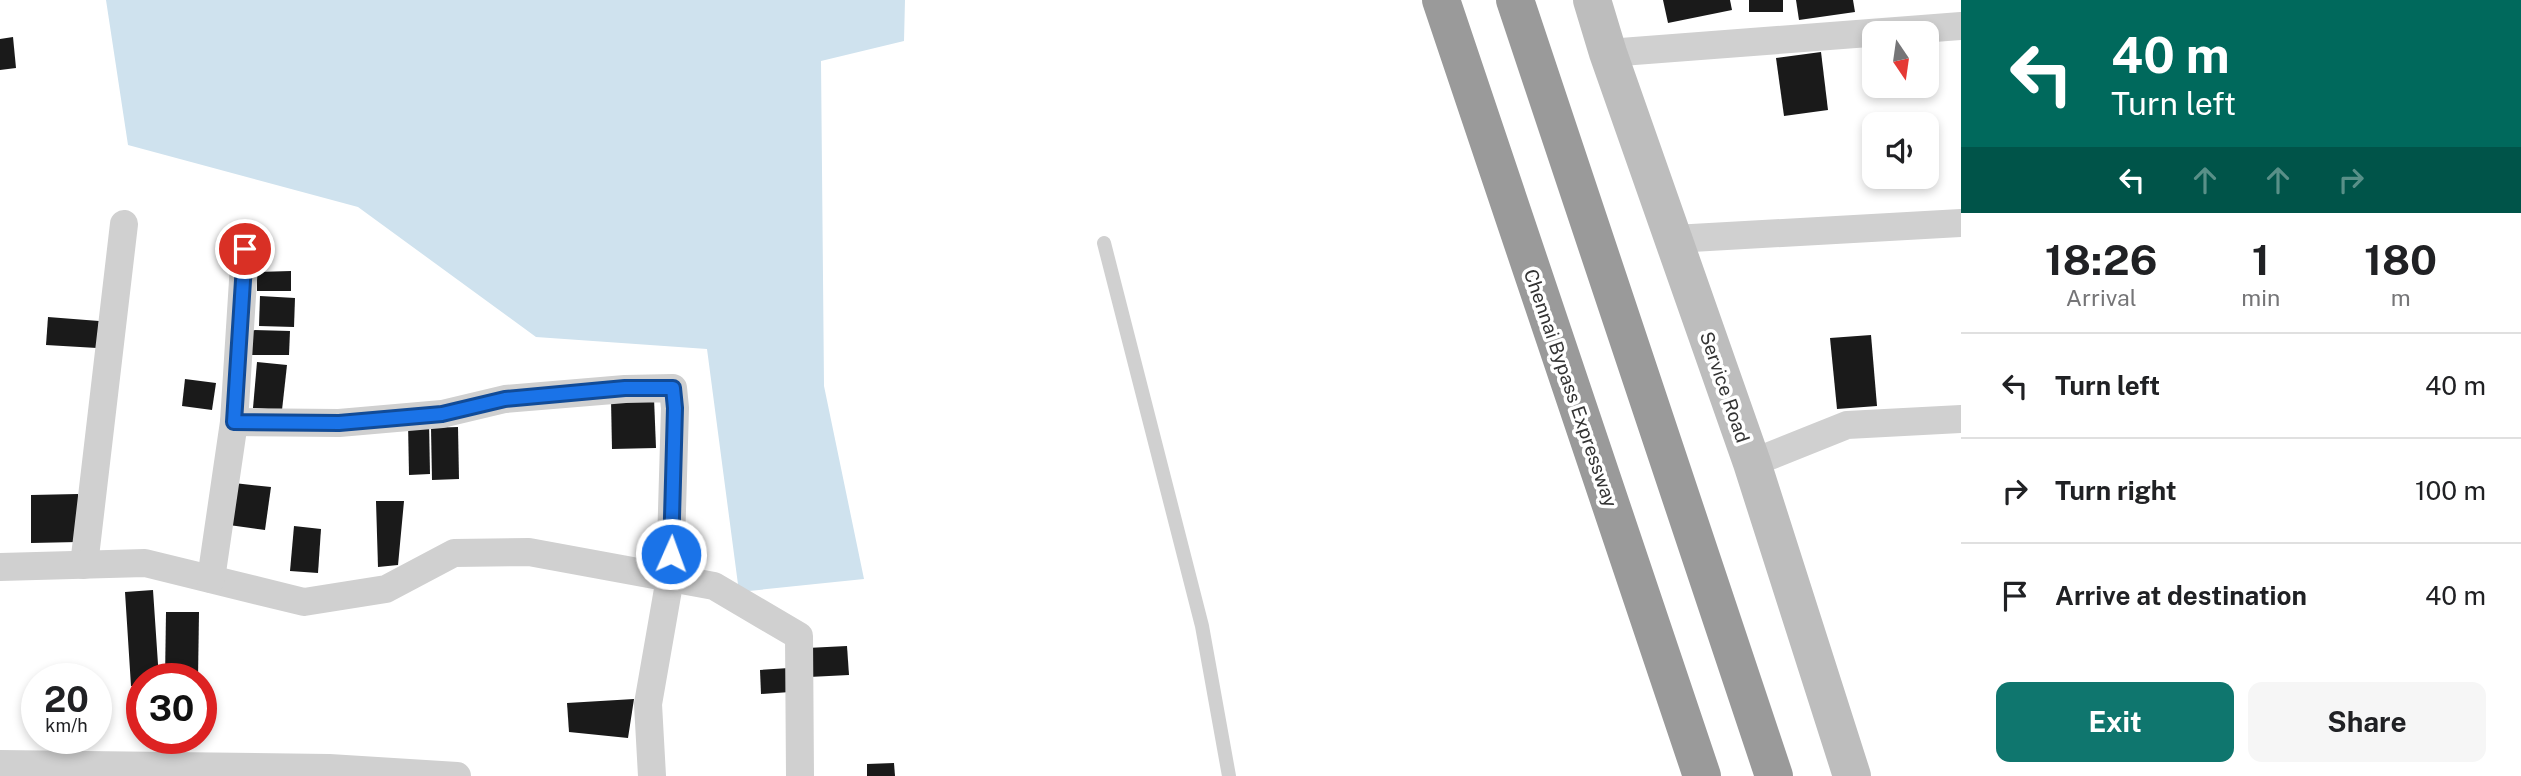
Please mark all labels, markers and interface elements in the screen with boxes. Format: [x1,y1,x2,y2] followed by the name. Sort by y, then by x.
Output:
[1862,21,1939,98] north arrow
[1862,21,1939,189] map controls
[2111,26,2230,84] text: 40 m
[1996,28,2087,119] icon: left
[2111,85,2236,122] text: Turn left
[1862,112,1939,189] button: sound
[2113,161,2151,199] icon: left
[2186,161,2224,199] icon: ahead
[2259,161,2297,199] icon: ahead
[2332,161,2370,199] icon: right
[215,219,275,279] pin
[226,230,264,268] icon: arrive
[2045,235,2158,284] text: 18:26
[2252,235,2270,284] text: 1
[2364,235,2437,284] text: 180
[1520,266,1622,510] street label: Chennai Bypass Expressway
[2066,284,2137,311] text: Arrival
[2241,284,2280,311] text: min
[2391,284,2411,311] text: m
[1696,329,1754,445] street label: Service Road
[1996,367,2034,405] icon: left
[2055,370,2160,401] text: Turn left
[2425,370,2486,401] text: 40 m
[1996,472,2034,510] icon: right
[2055,475,2177,506] text: Turn right
[2415,475,2486,506] text: 100 m
[634,517,708,591] position arrow
[1996,577,2034,615] icon: arrive
[2055,580,2307,611] text: Arrive at destination
[2425,580,2486,611] text: 40 m
[126,663,217,754] speed limit sign: 30
[44,679,89,720] text: 20
[1996,682,2234,762] button: Exit
[2248,682,2486,762] button: Share
[45,715,88,736] text: km/h

